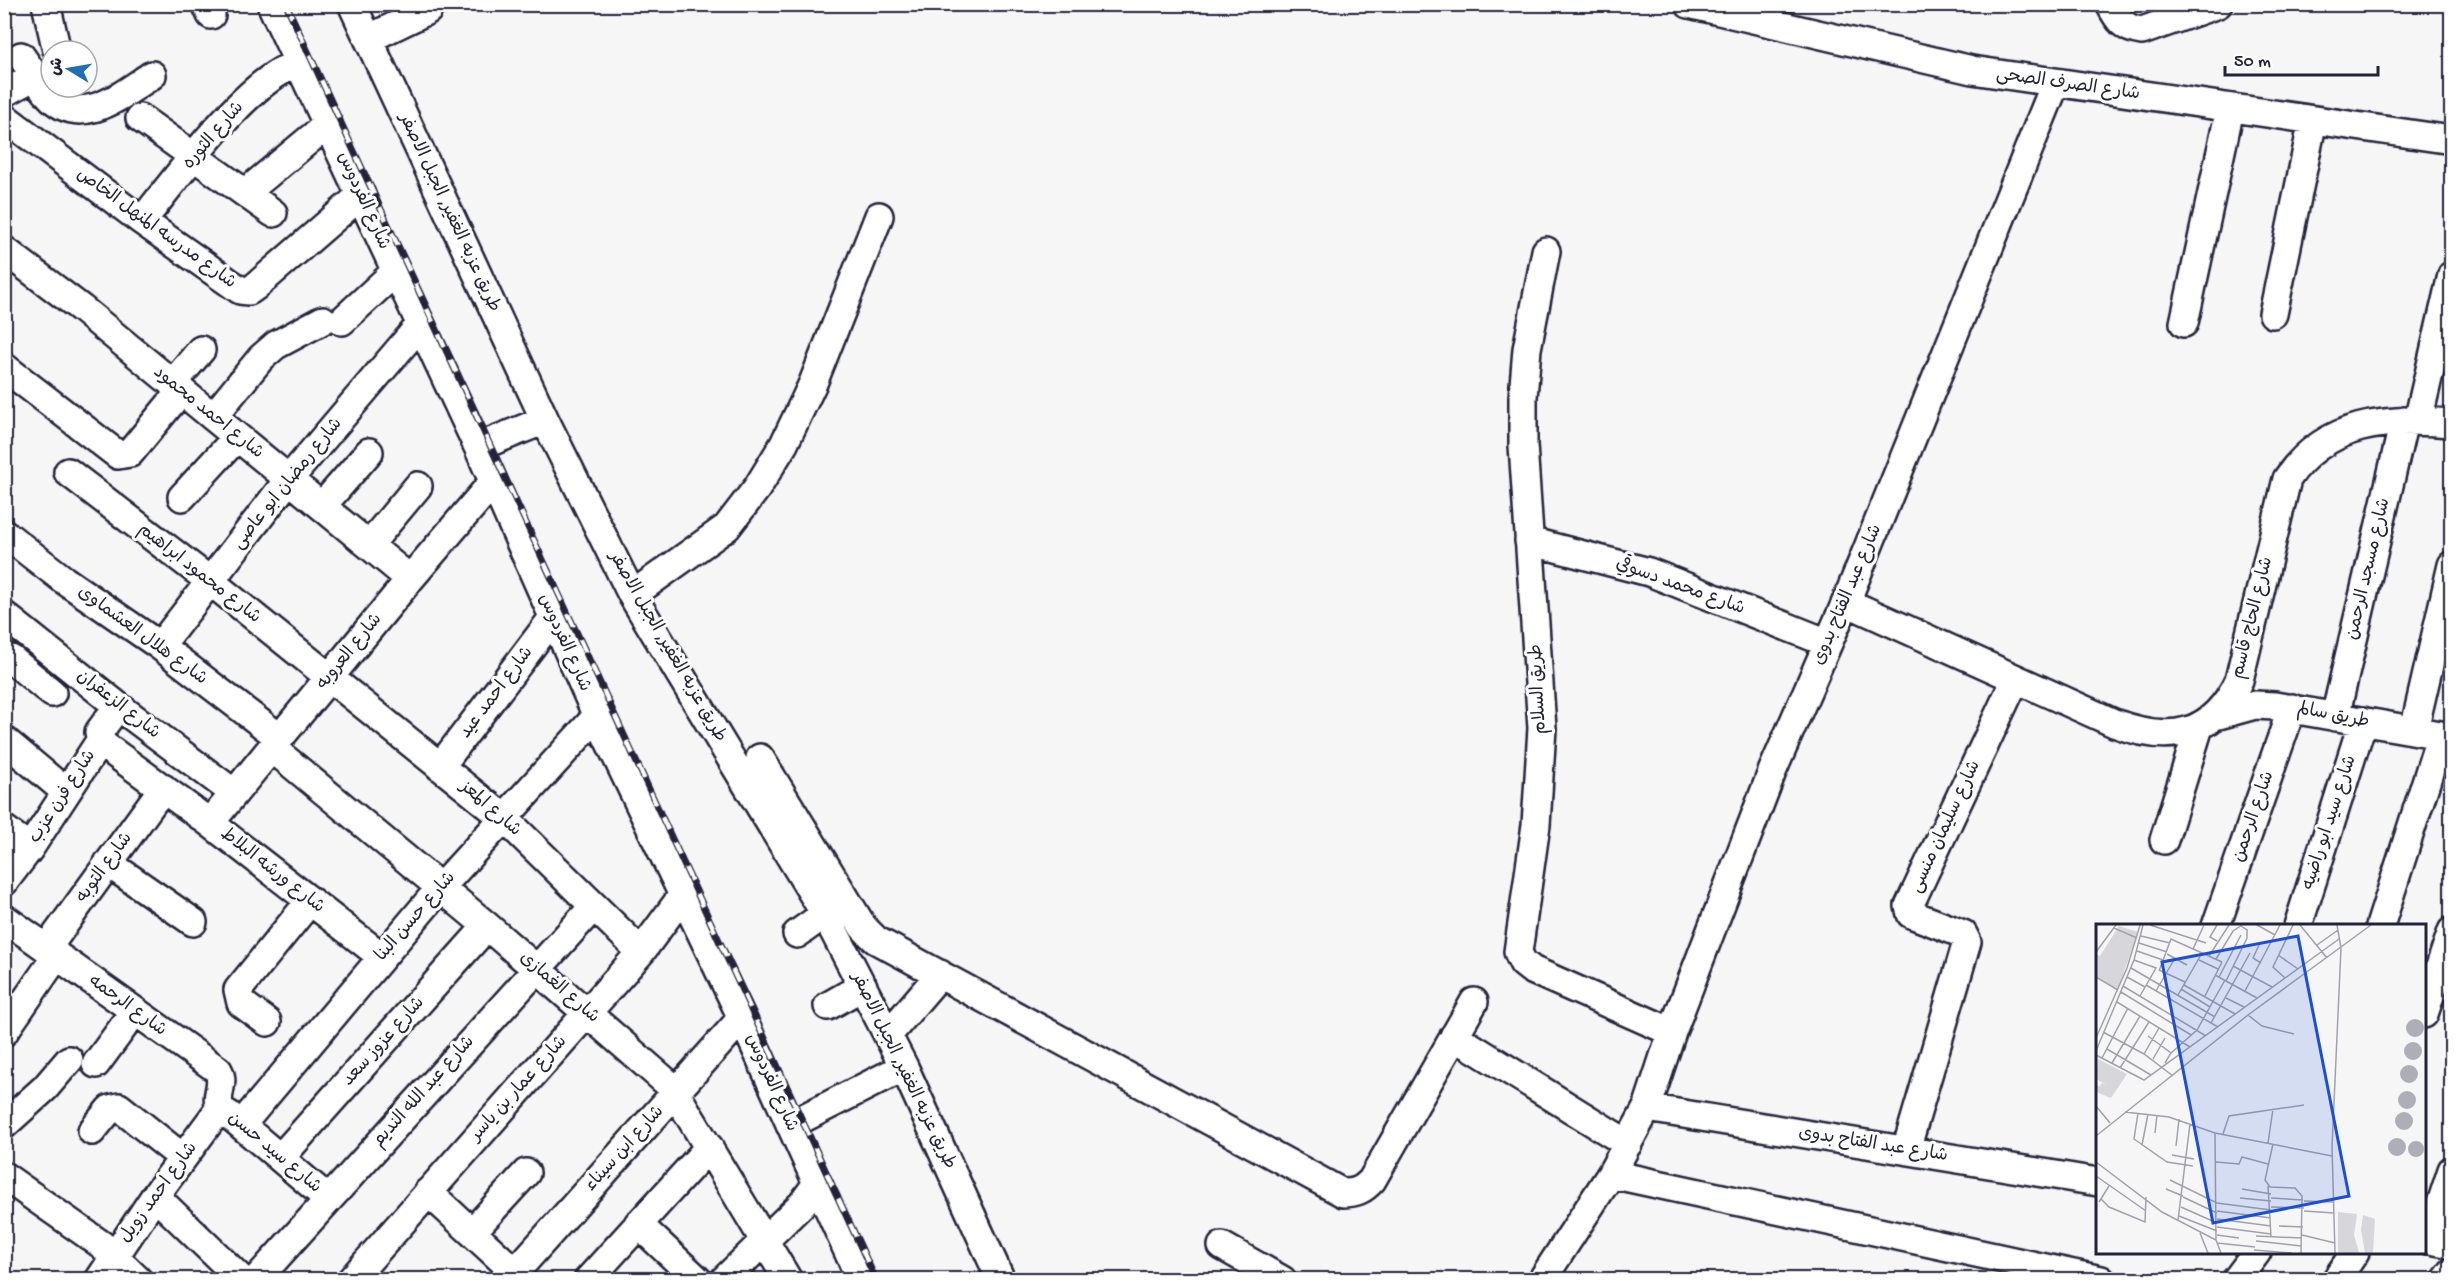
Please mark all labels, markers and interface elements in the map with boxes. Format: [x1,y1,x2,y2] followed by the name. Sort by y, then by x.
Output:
[39,39,99,99] north arrow
[2225,39,2378,77] scale bar
[2234,52,2271,73] text: 50 m
[47,56,69,77] text: ش
[1995,65,2141,105] street label: شارع الصرف الصحى
[179,98,249,174] street label: شارع الثوره
[393,109,504,316] street label: طريق عزبه الغفير, الجبل الاصفر
[332,149,394,253] street label: شارع الفردوس
[72,164,240,294] street label: شارع مدرسه المنهل الخاص
[149,362,267,464] street label: شارع احمد محمود
[229,414,347,554] street label: شارع رمضان ابو عاصى
[2342,496,2396,642] street label: شارع مسجد الرحمن
[133,520,265,629] street label: شارع محمود ابراهيم
[1809,521,1887,669] street label: شارع عبد الفتاح بدوى
[603,546,730,746] street label: طريق عزبه الغفير, الجبل الاصفر
[1613,550,1749,620] street label: شارع محمد دسوقي
[2228,555,2279,681] street label: شارع الحاج قاسم
[73,582,211,690] street label: شارع هلال العشماوى
[533,591,595,695] street label: شارع الفردوس
[313,610,387,694] street label: شارع العروبه
[456,643,538,743] street label: شارع احمد عيد
[1526,643,1553,735] street label: طريق السلام
[72,666,164,744] street label: شارع الزعفران
[2295,699,2371,734] street label: طريق سالم
[25,746,101,848] street label: شارع فرن عزب
[2298,753,2362,893] street label: شارع سيد ابو راضيه
[1906,758,1986,896] street label: شارع سليمان منسى
[2229,769,2279,865] street label: شارع الرحمن
[453,775,525,841] street label: شارع المعز
[216,824,328,918] street label: شارع ورشه البلاط
[72,829,138,907] street label: شارع التوبه
[371,868,461,966] street label: شارع حسن البنا
[2096,924,2426,1254] inset map
[515,948,603,1028] street label: شارع الغمازى
[845,967,960,1173] street label: طريق عزبه الغفير, الجبل الاصفر
[84,971,170,1041] street label: شارع الرحمه
[338,993,430,1091] street label: شارع عزوز سعد
[740,1031,802,1135] street label: شارع الفردوس
[369,1032,480,1153] street label: شارع عبد الله النديم
[465,1032,572,1148] street label: شارع عمار بن ياسر
[581,1102,669,1196] street label: شارع ابن سيناء
[223,1108,325,1198] street label: شارع سيد حسن
[1797,1123,1949,1167] street label: شارع عبد الفتاح بدوى
[115,1139,203,1247] street label: شارع احمد زويل

